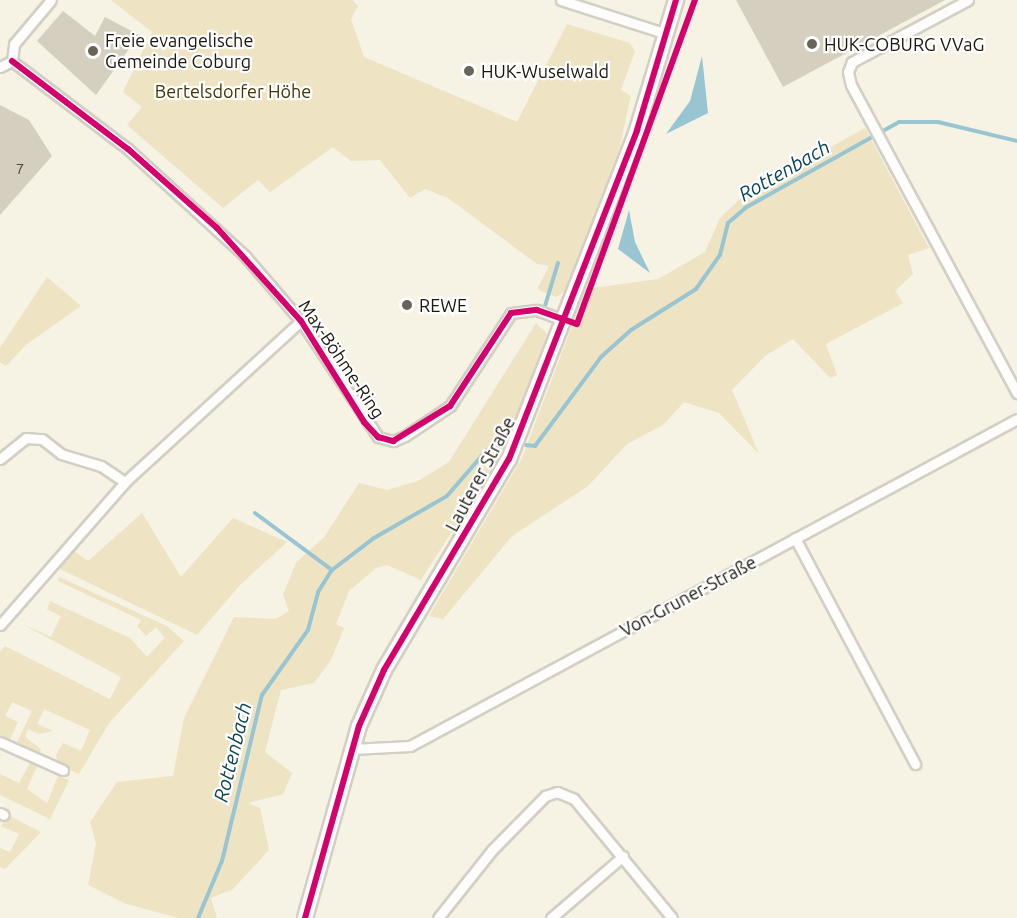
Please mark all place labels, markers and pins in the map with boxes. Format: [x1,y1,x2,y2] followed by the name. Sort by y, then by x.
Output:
[105,30,253,72] place label: Freie evangelische Gemeinde Coburg
[824,33,984,55] place label: HUK-COBURG VVaG
[805,37,819,51] marker: HUK-COBURG VVaG
[86,44,100,58] marker: Freie evangelische Gemeinde Coburg
[481,60,609,82] place label: HUK-Wuselwald
[462,64,476,78] marker: HUK-Wuselwald
[419,294,467,316] place label: REWE
[400,298,414,312] marker: REWE

